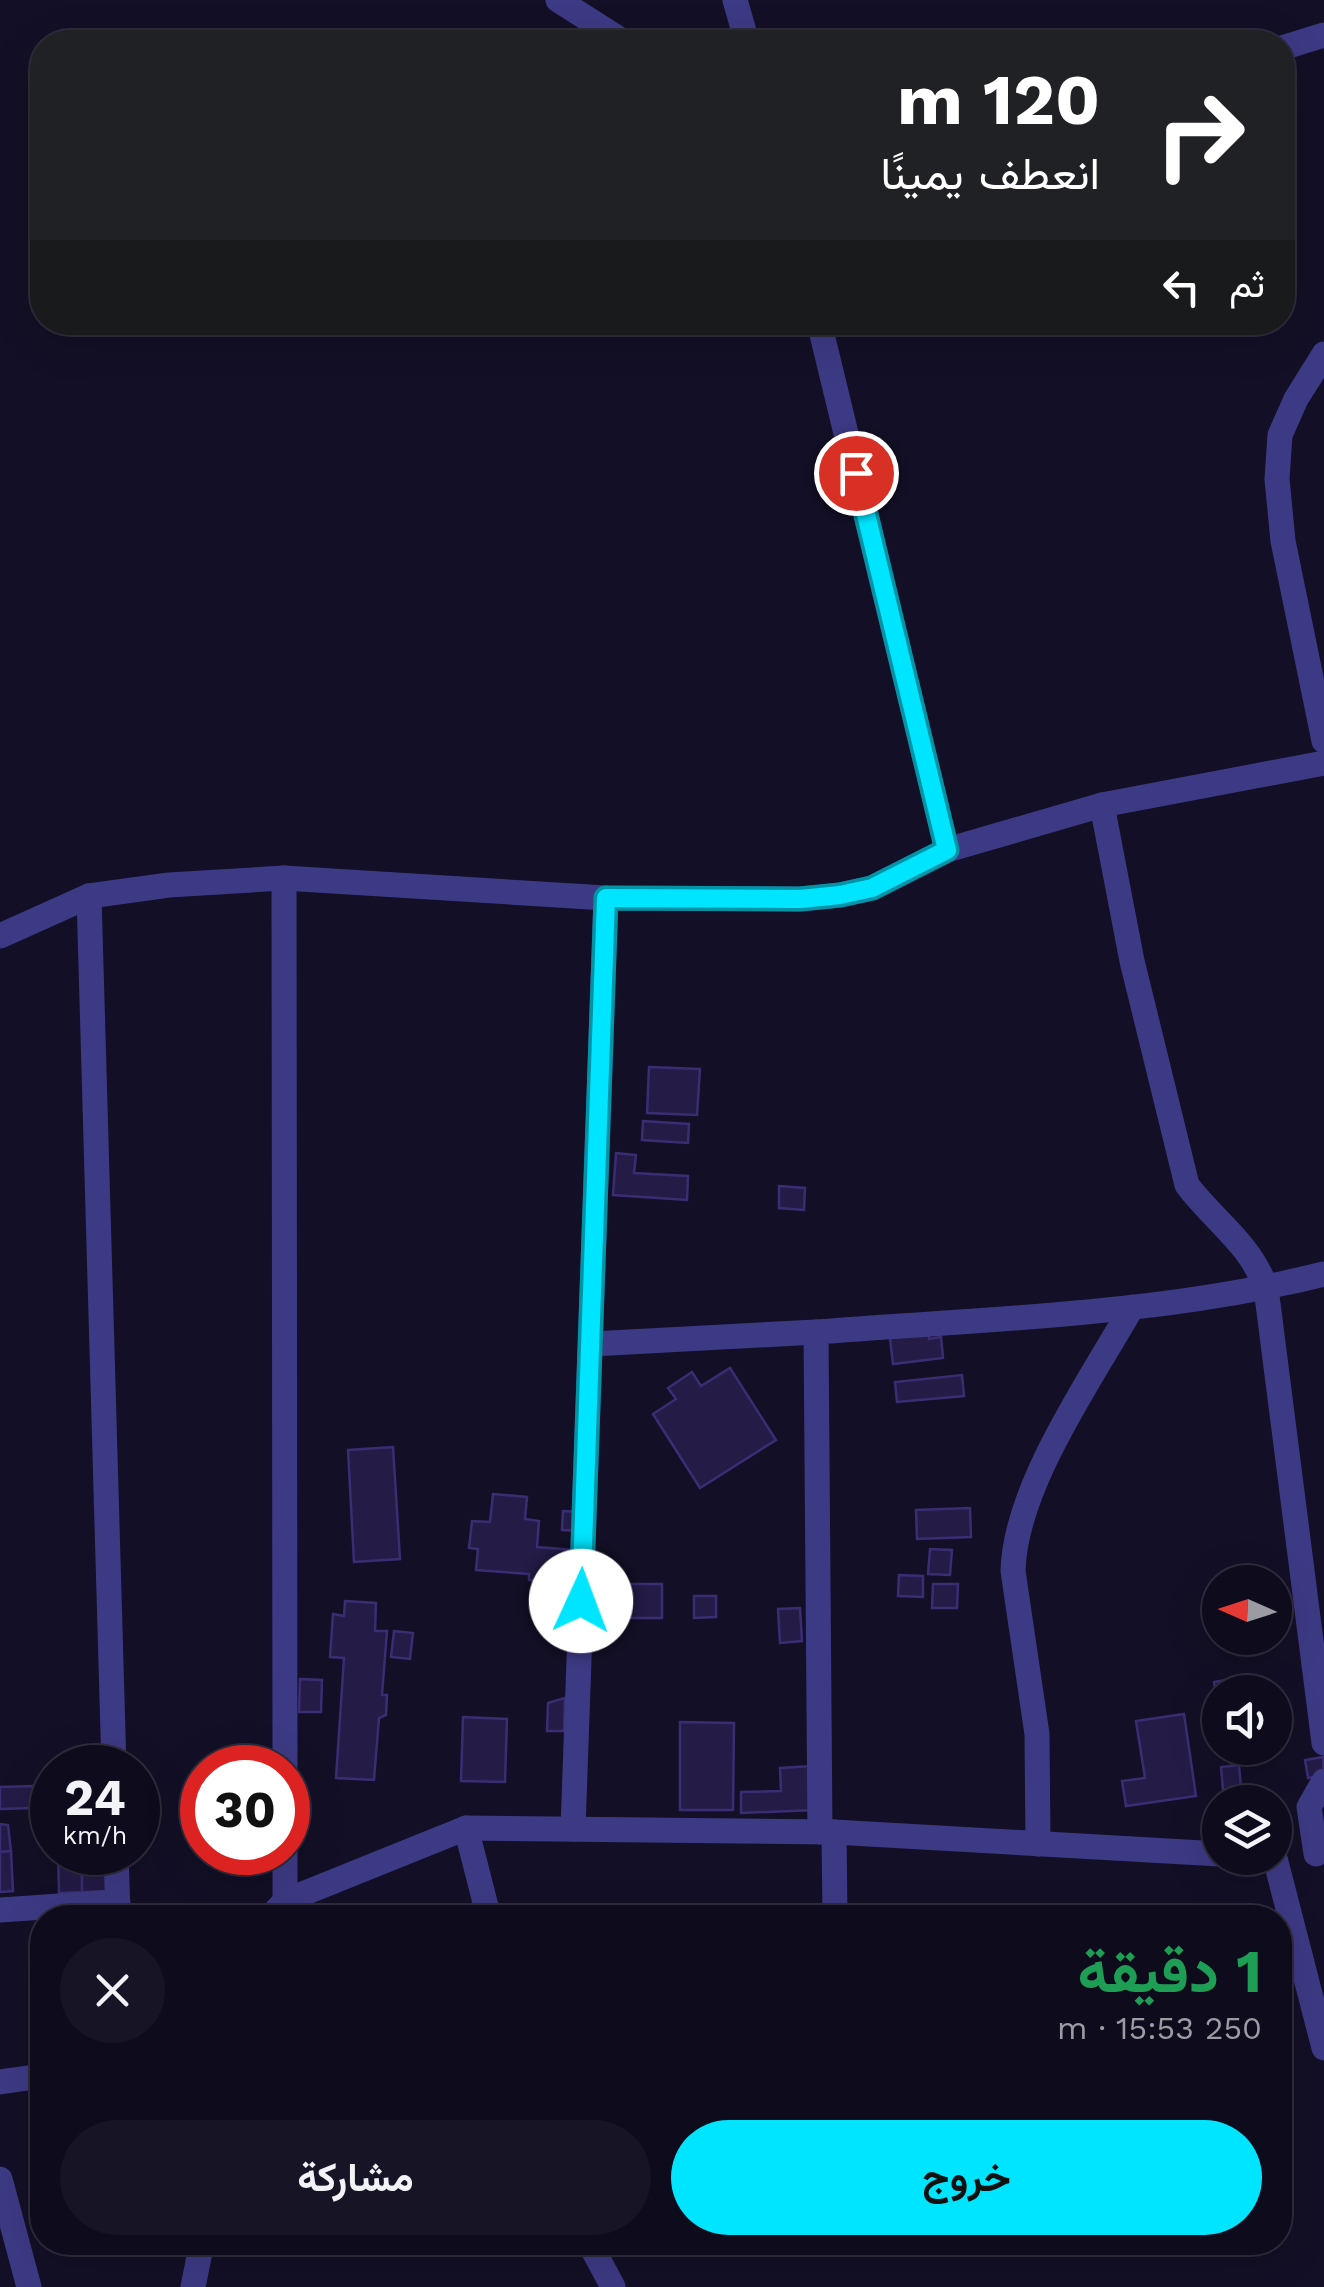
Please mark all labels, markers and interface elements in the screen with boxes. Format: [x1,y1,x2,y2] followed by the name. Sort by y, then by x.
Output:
[897,59,1100,141] text: 120 m
[1135,70,1265,200] icon: right
[880,147,1100,200] text: انعطف يمينًا
[1154,260,1209,315] icon: left
[1229,262,1265,306] text: ثم
[814,431,899,516] pin
[829,446,884,501] icon: arrive
[529,1549,633,1653] position arrow
[1202,1565,1292,1655] north arrow
[1202,1565,1292,1875] map controls
[1202,1675,1292,1765] button: sound
[180,1745,310,1875] speed limit sign: 30
[64,1768,126,1827] text: 24
[1202,1785,1292,1875] button: layers
[63,1821,127,1850] text: km/h
[1077,1936,1262,2007] text: 1 دقيقة
[60,1938,165,2043] button: close
[1057,2009,1262,2047] text: 250 m · 15:53
[60,2120,651,2235] button: مشاركة
[671,2120,1262,2235] button: خروج

